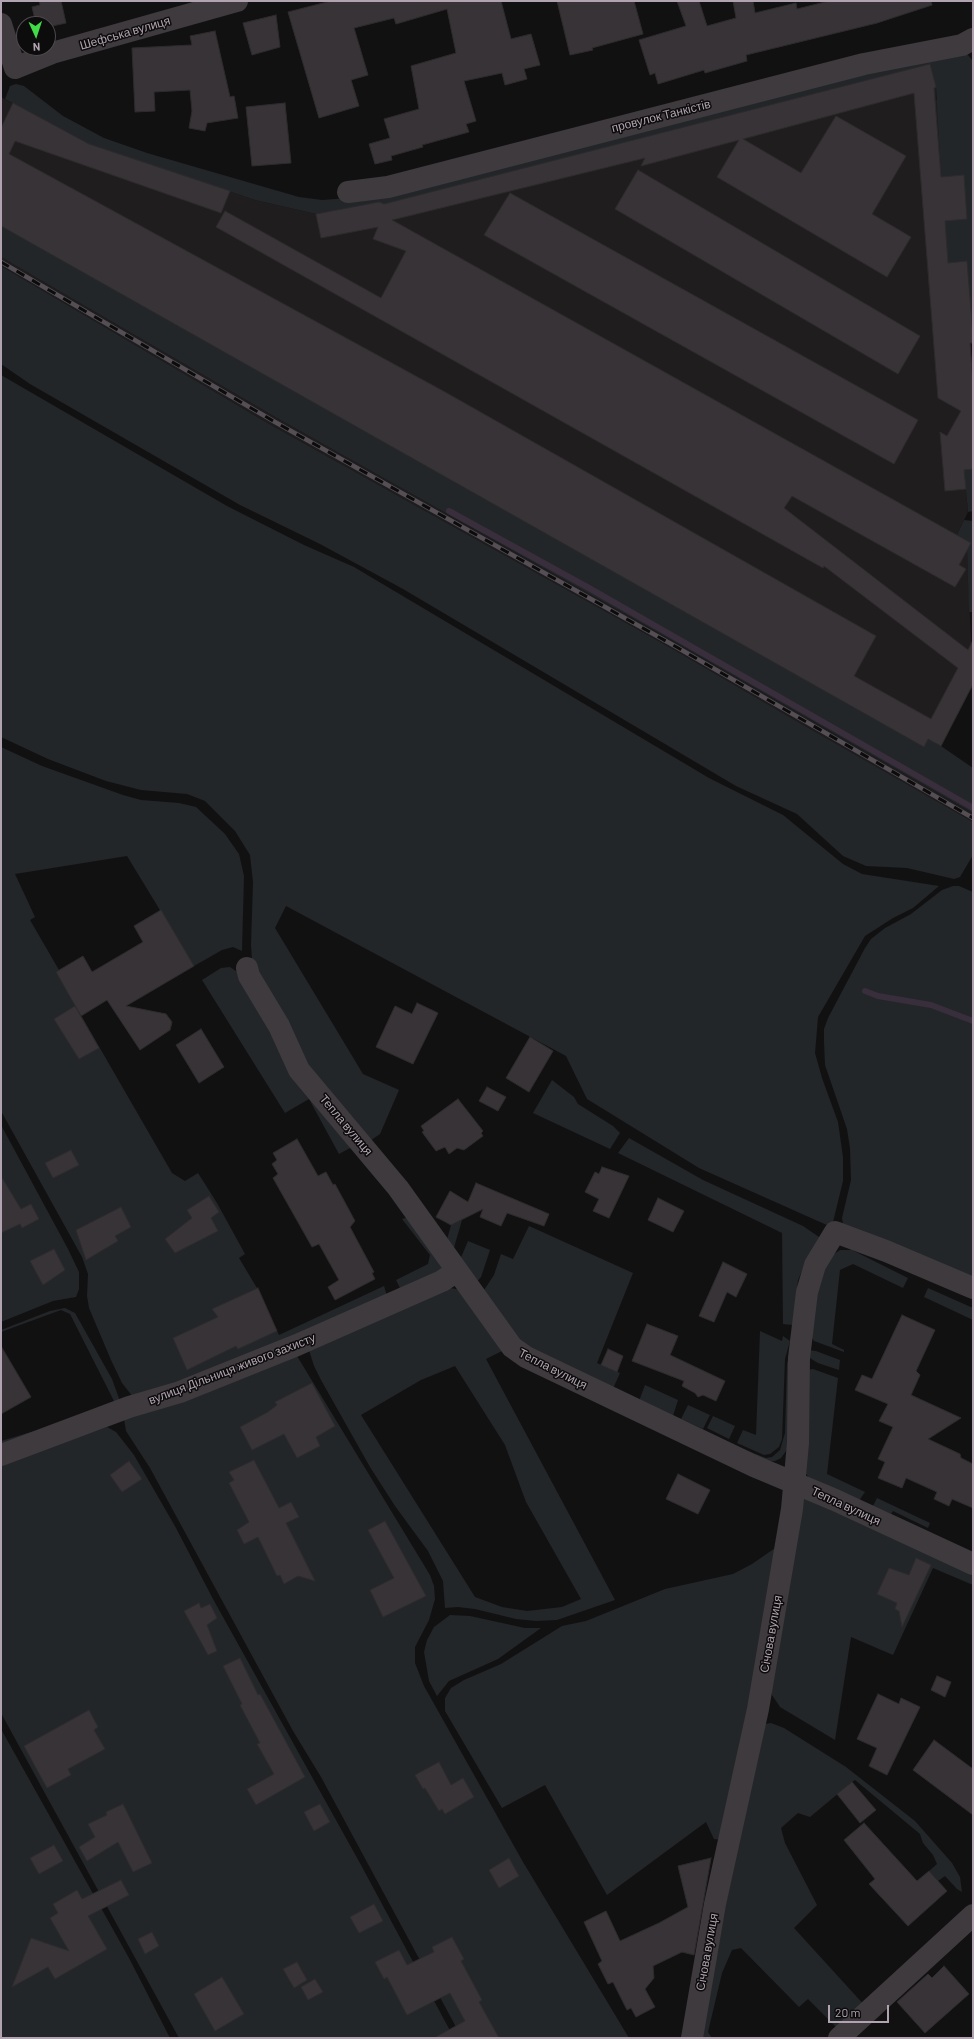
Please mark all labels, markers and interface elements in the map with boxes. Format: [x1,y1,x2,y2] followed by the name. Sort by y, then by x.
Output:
[78,13,172,53] street label: Шефська вулиця
[16,16,56,56] north arrow
[33,41,41,54] text: N
[610,97,712,135] street label: провулок Танкістів
[316,1092,376,1158] street label: Тепла вулиця
[146,1330,318,1408] street label: вулиця Дільниця живого захисту
[516,1346,590,1392] street label: Тепла вулиця
[809,1484,883,1528] street label: Тепла вулиця
[757,1594,785,1674] street label: Січова вулиця
[693,1912,721,1992] street label: Січова вулиця
[830,1997,891,2023] scale bar
[835,2005,861,2019] text: 20 m

